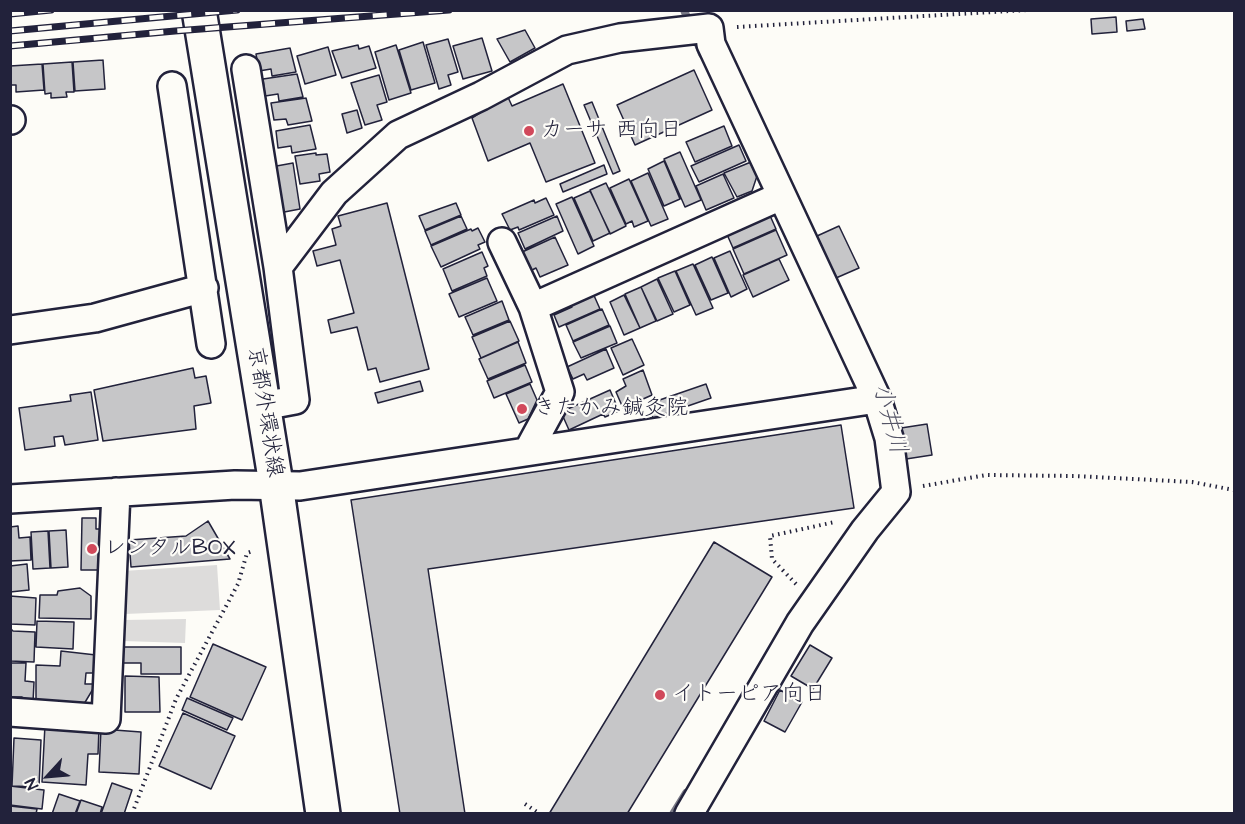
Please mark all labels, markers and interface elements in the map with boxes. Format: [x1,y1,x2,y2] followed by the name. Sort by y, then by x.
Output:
[541,118,682,144] place label: カーサ 西向日
[522,124,536,138] marker: カーサ 西向日
[241,345,287,479] street label: 京都外環状線
[865,380,911,458] water label: 小井川
[534,396,688,422] place label: きたかみ鍼灸院
[515,402,529,416] marker: きたかみ鍼灸院
[104,536,236,562] place label: レンタルBOX
[85,542,99,556] marker: レンタルBOX
[672,682,826,708] place label: イトーピア向日
[653,688,667,702] marker: イトーピア向日
[18,746,78,806] north arrow
[20,775,44,793] text: N

